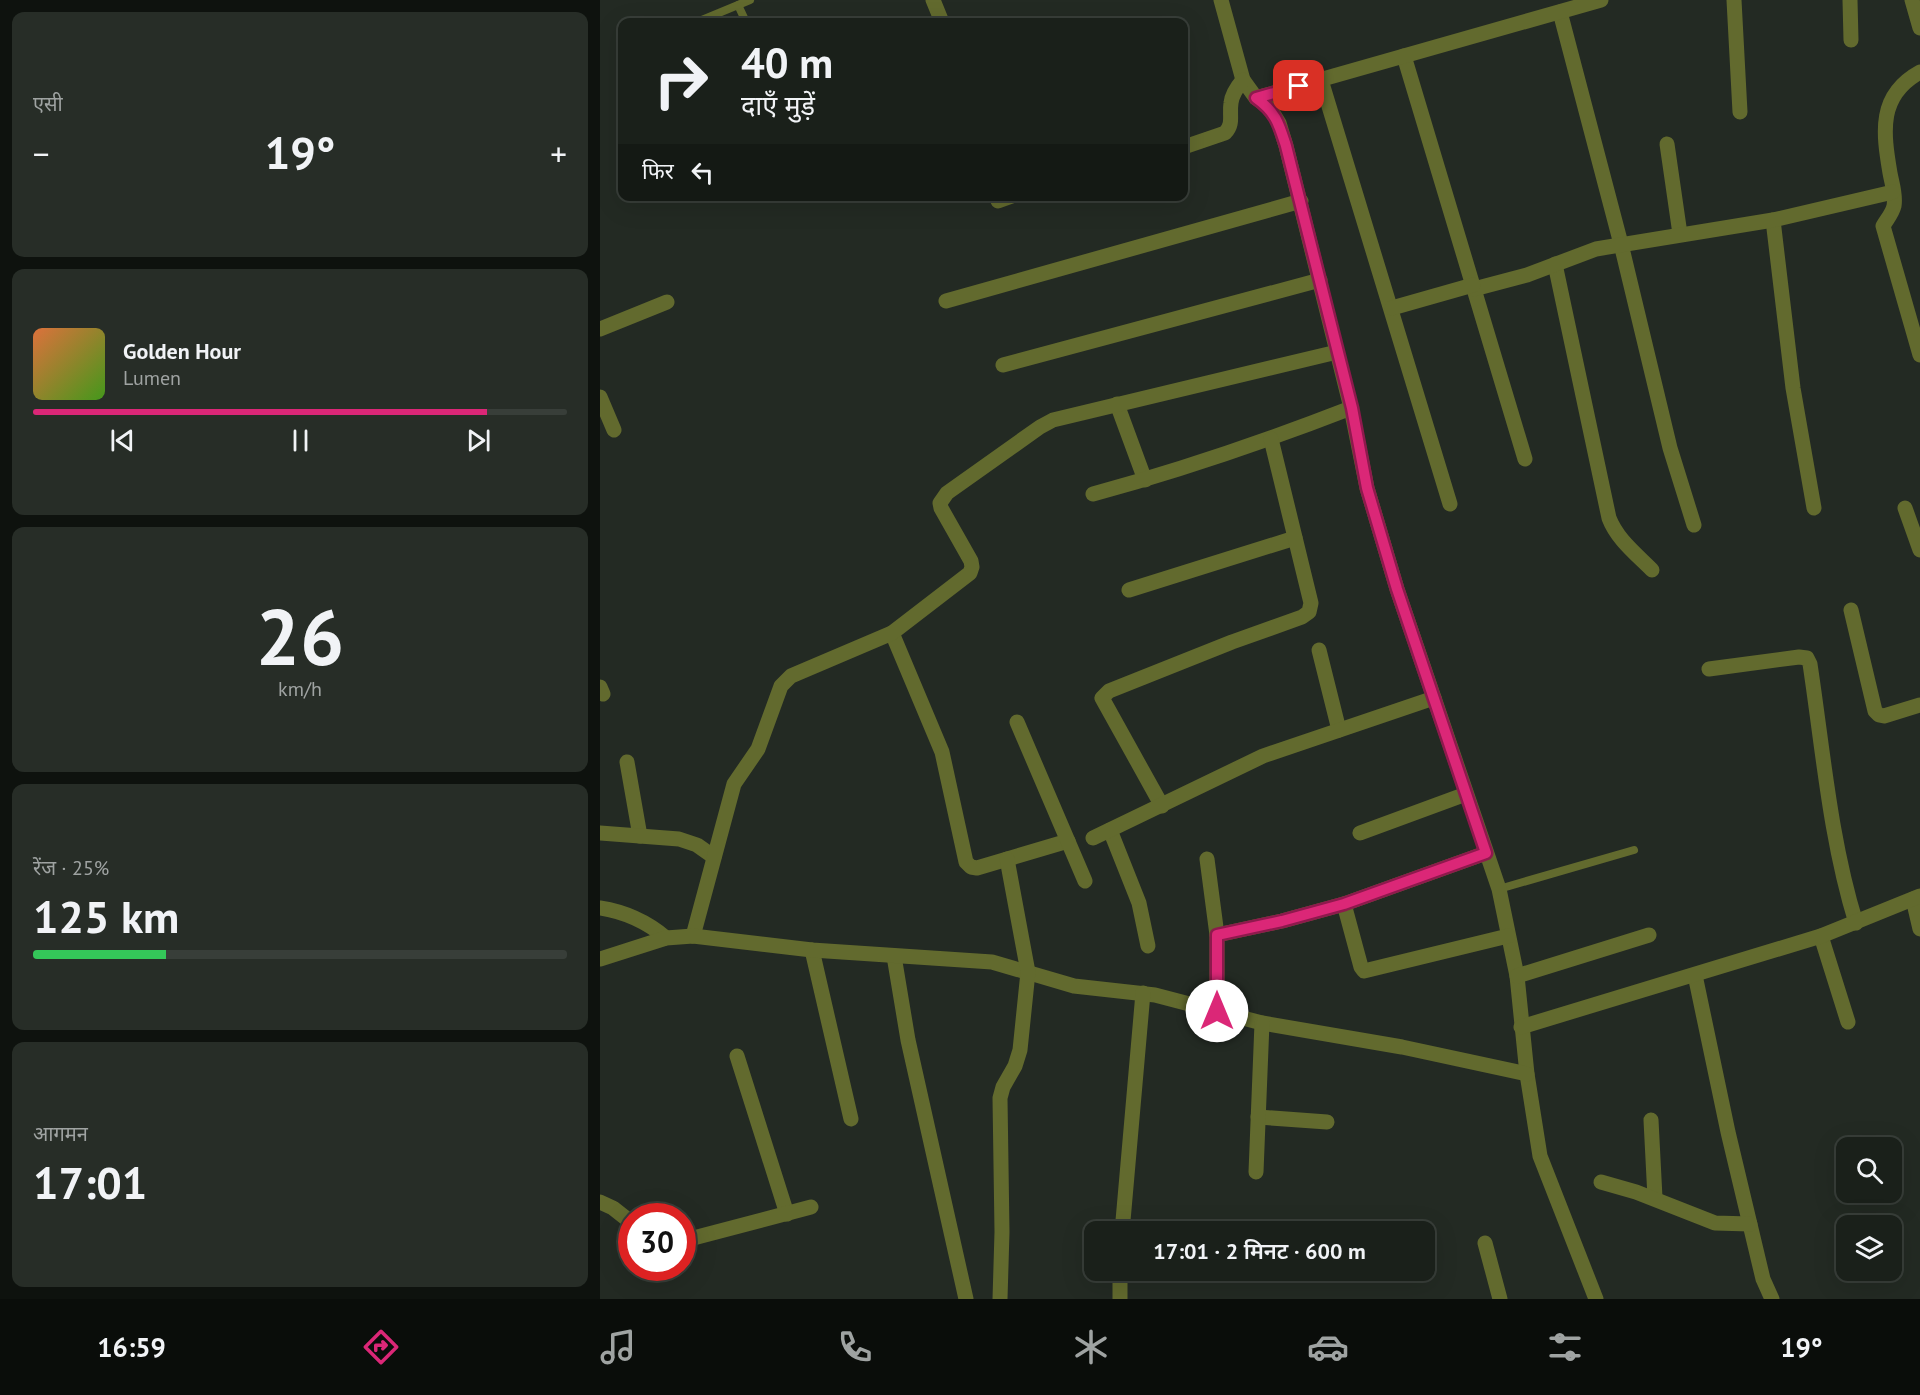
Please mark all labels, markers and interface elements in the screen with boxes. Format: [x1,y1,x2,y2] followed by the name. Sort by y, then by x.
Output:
[741,35,833,90] text: 40 m
[642,42,720,120] icon: right
[1273,60,1324,111] pin
[1282,69,1315,102] icon: arrive
[741,88,815,122] text: दाएँ मुड़ें
[33,91,63,117] text: एसी
[265,123,335,181] text: 19°
[33,132,50,175] text: −
[550,132,567,175] text: +
[686,156,719,189] icon: left
[642,157,674,185] text: फिर
[123,337,241,365] text: Golden Hour
[123,365,181,391] text: Lumen
[106,424,139,457] icon: previous
[284,424,317,457] icon: pause
[462,424,495,457] icon: next
[256,586,344,687] text: 26
[278,676,322,702] text: km/h
[33,855,109,881] text: रेंज · 25%
[33,887,179,945] text: 125 km
[1185,979,1249,1043] position arrow
[33,1121,88,1147] text: आगमन
[1836,1137,1902,1281] map controls
[1836,1137,1902,1203] button: search
[33,1153,147,1211] text: 17:01
[618,1203,696,1281] speed limit sign: 30
[1836,1215,1902,1281] button: layers
[1153,1237,1366,1265] text: 17:01 · 2 मिनट · 600 m
[360,1326,402,1368] icon: directions
[597,1326,639,1368] icon: music
[834,1326,876,1368] icon: phone
[1070,1326,1112,1368] icon: climate
[1307,1326,1349,1368] icon: car
[1544,1326,1586,1368] icon: filters
[97,1330,166,1364] text: 16:59
[1780,1330,1823,1364] text: 19°

